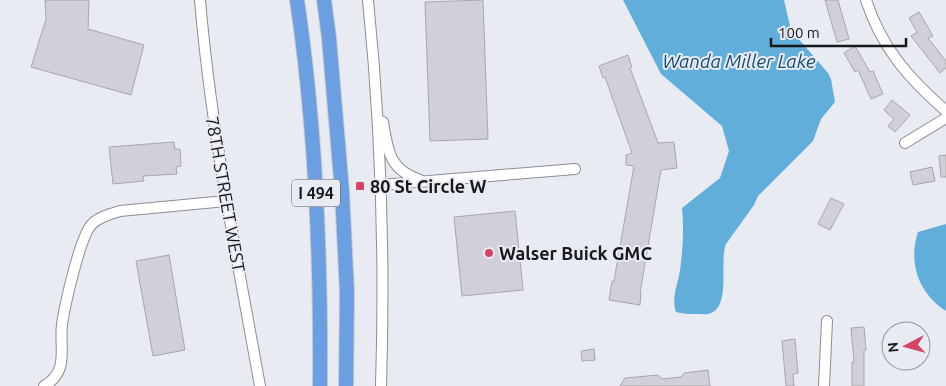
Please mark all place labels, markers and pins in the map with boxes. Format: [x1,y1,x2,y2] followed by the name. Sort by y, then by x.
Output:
[370,176,487,196] place label: 80 St Circle W
[354,180,366,192] marker: 80 St Circle W
[499,243,652,263] place label: Walser Buick GMC
[483,247,495,259] marker: Walser Buick GMC

